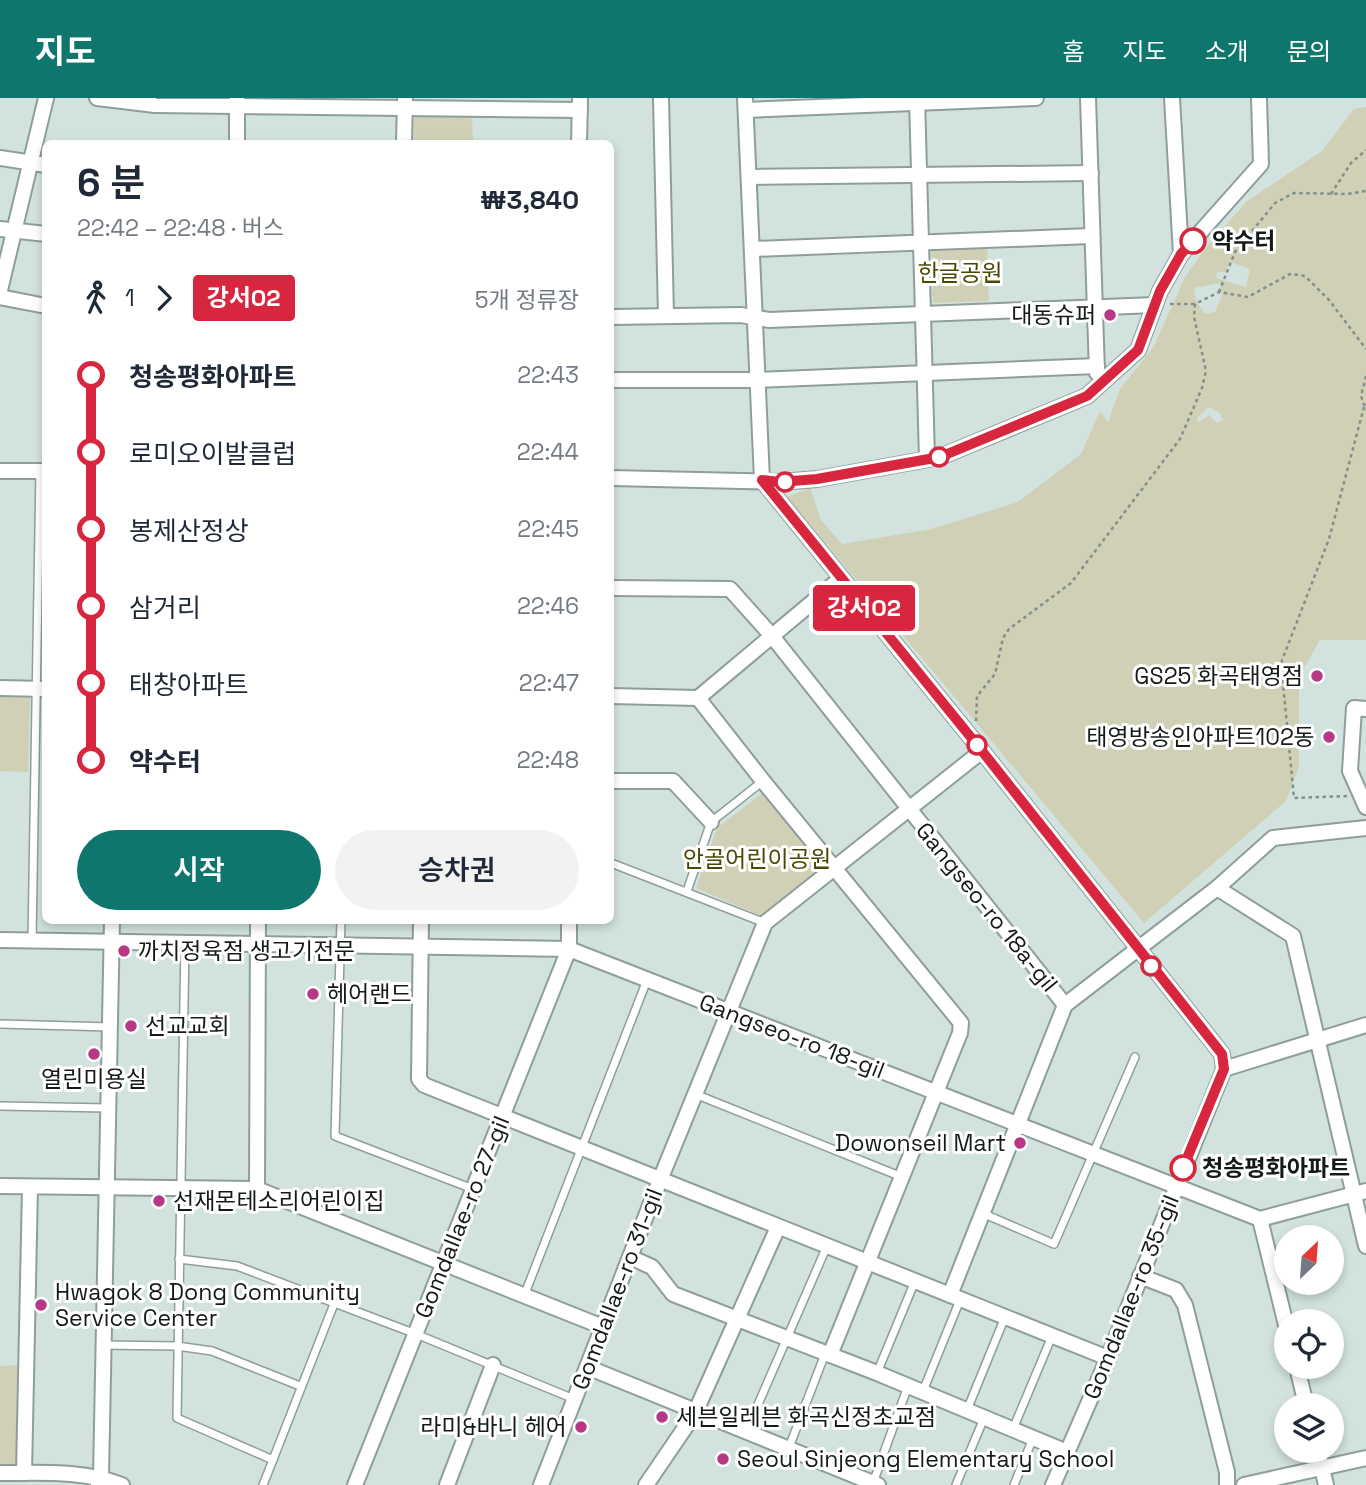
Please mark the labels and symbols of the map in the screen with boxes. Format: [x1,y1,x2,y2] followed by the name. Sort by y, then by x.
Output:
[1212,226,1275,256] place label: 약수터
[1180,228,1206,254] marker: 약수터
[918,258,1002,288] park label: 한글공원
[1011,300,1096,330] place label: 대동슈퍼
[1102,307,1118,323] marker: 대동슈퍼
[929,447,949,467] unlabelled marker
[775,472,795,492] unlabelled marker
[815,585,913,631] line badge: 강서02
[1134,661,1303,691] place label: GS25 화곡태영점
[1309,668,1325,684] marker: GS25 화곡태영점
[1086,722,1315,752] place label: 태영방송인아파트102동
[1321,729,1337,745] marker: 태영방송인아파트102동
[967,735,987,755] unlabelled marker
[909,816,1065,998] street label: Gangseo-ro 18a-gil
[683,844,831,874] park label: 안골어린이공원
[138,936,356,966] place label: 까치정육점 생고기전문
[116,943,132,959] marker: 까치정육점 생고기전문
[1141,956,1161,976] unlabelled marker
[327,979,412,1009] place label: 헤어랜드
[305,986,321,1002] marker: 헤어랜드
[695,987,889,1085] street label: Gangseo-ro 18-gil
[145,1011,230,1041] place label: 선교교회
[123,1018,139,1034] marker: 선교교회
[86,1046,102,1062] marker: 열린미용실
[41,1064,147,1094] place label: 열린미용실
[408,1111,516,1323] street label: Gomdallae-ro 27-gil
[835,1128,1006,1158] place label: Dowonseil Mart
[1012,1135,1028,1151] marker: Dowonseil Mart
[1202,1153,1350,1183] place label: 청송평화아파트
[1170,1155,1196,1181] marker: 청송평화아파트
[565,1184,669,1394] street label: Gomdallae-ro 31-gil
[173,1186,385,1216] place label: 선재몬테소리어린이집
[1076,1190,1186,1404] street label: Gomdallae-ro 35-gil
[151,1193,167,1209] marker: 선재몬테소리어린이집
[1274,1225,1344,1295] north arrow
[55,1277,360,1333] place label: Hwagok 8 Dong Community Service Center
[33,1297,49,1313] marker: Hwagok 8 Dong Community Service Center
[676,1402,936,1432] place label: 세븐일레븐 화곡신정초교점
[654,1409,670,1425] marker: 세븐일레븐 화곡신정초교점
[420,1412,567,1442] place label: 라미&바니 헤어
[573,1419,589,1435] marker: 라미&바니 헤어
[737,1444,1114,1474] place label: Seoul Sinjeong Elementary School
[715,1451,731,1467] marker: Seoul Sinjeong Elementary School

